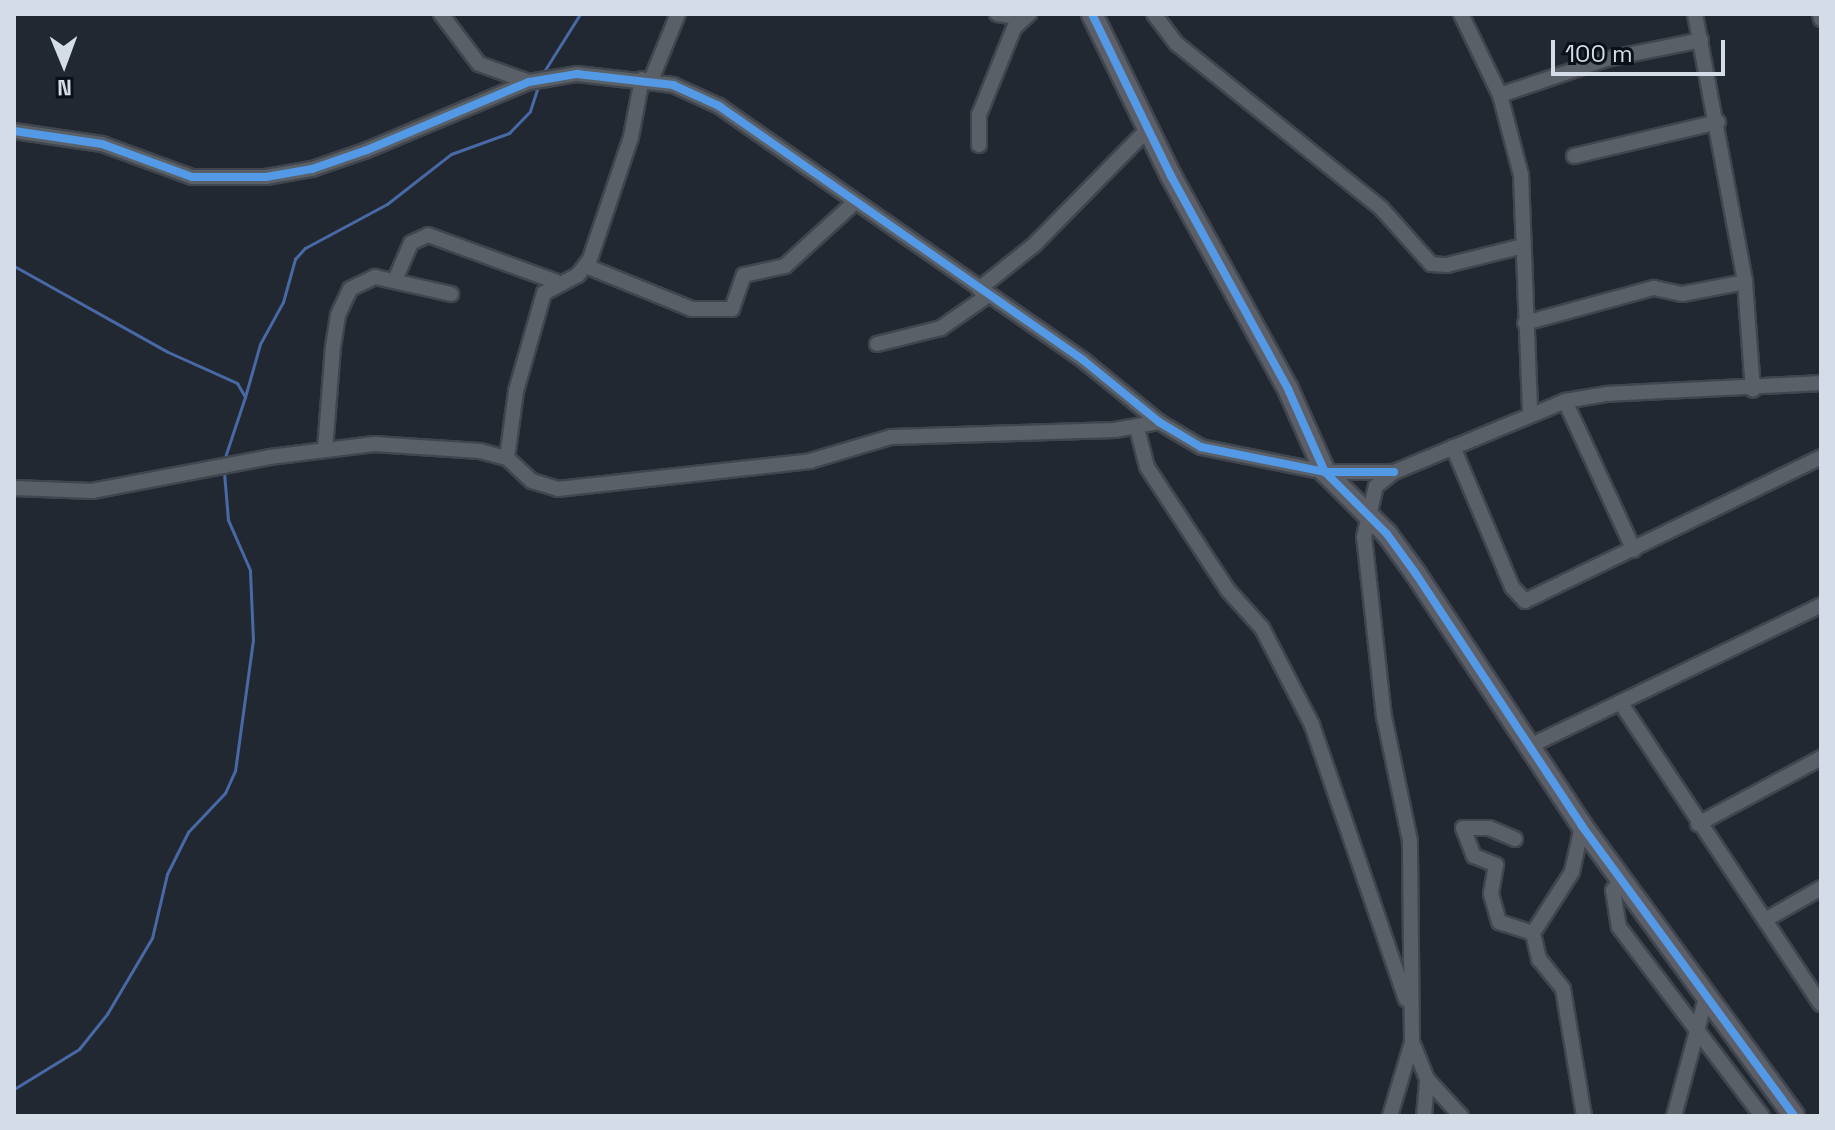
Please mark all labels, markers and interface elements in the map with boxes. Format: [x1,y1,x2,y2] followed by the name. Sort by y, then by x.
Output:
[24,24,104,104] north arrow
[1555,24,1729,74] scale bar
[1565,38,1633,69] text: 100 m
[57,74,72,102] text: N

